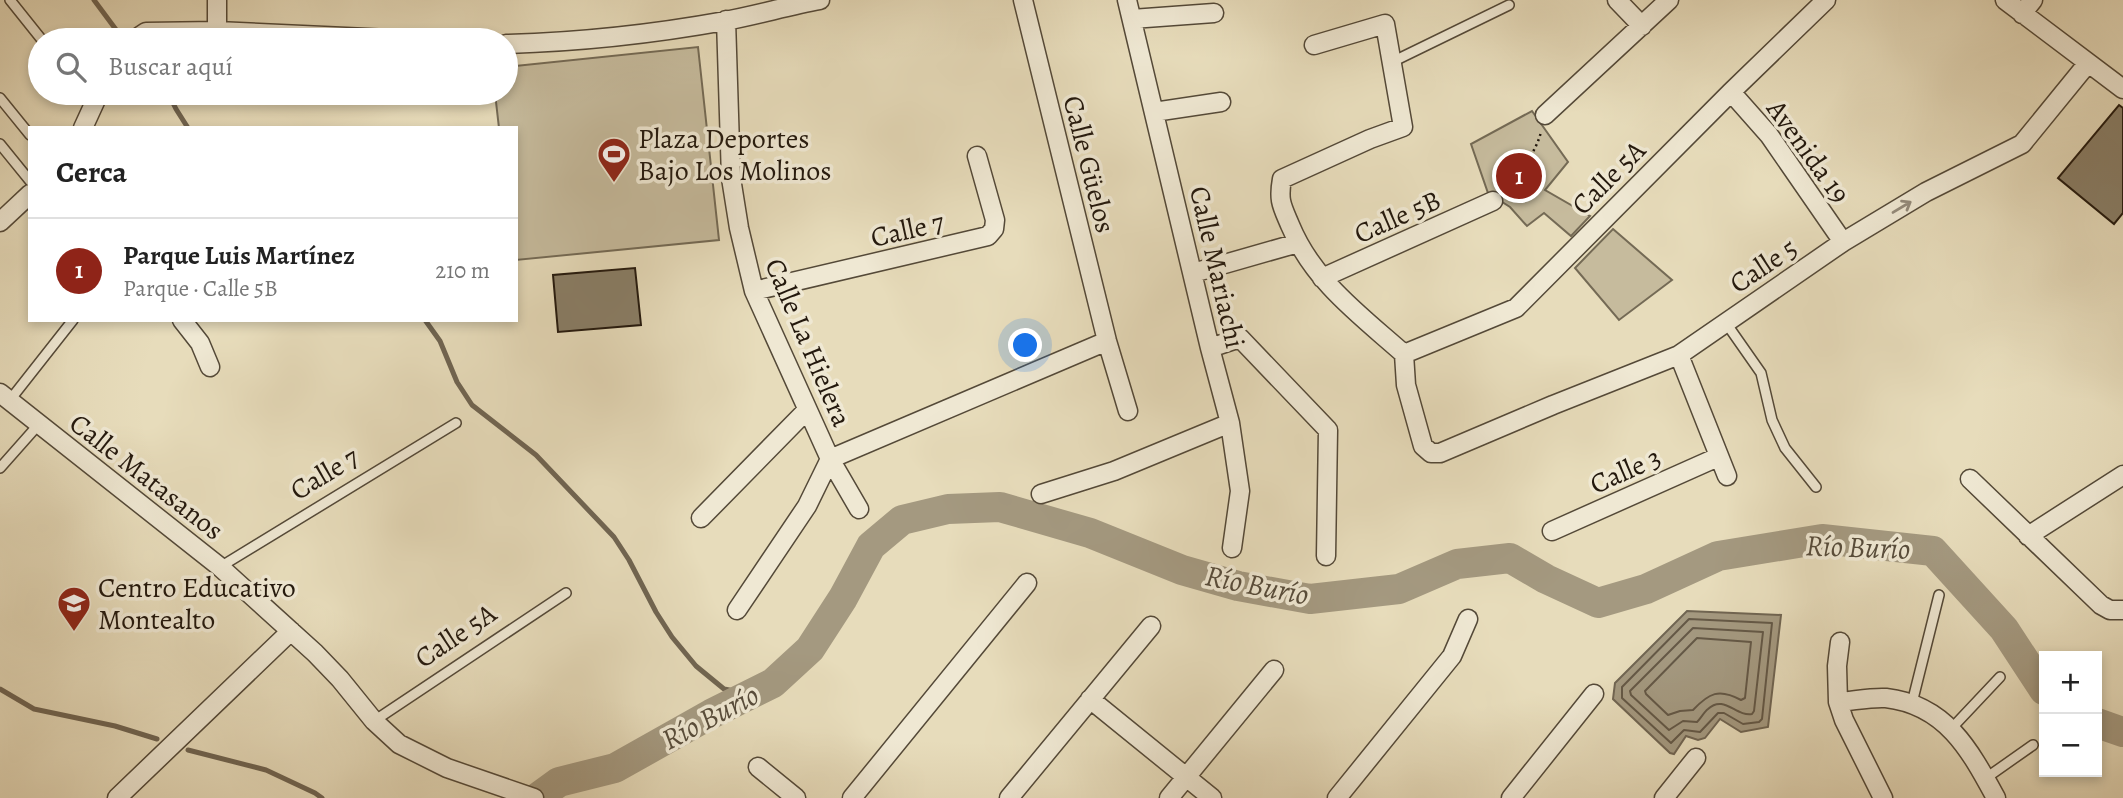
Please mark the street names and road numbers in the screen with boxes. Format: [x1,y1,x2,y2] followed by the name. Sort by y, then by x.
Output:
[1757,91,1859,211] street label: Avenida 19
[1054,92,1124,237] street label: Calle Güelos
[1563,132,1655,223] street label: Calle 5A
[1348,181,1447,253] street label: Calle 5B
[1180,182,1254,352] street label: Calle Mariachi
[867,203,948,257] street label: Calle 7
[1722,229,1805,302] street label: Calle 5
[756,252,861,432] street label: Calle La Hielera
[61,405,231,549] street label: Calle Matasanos
[283,438,366,509] street label: Calle 7
[1584,439,1667,503] street label: Calle 3
[407,594,504,677] street label: Calle 5A

